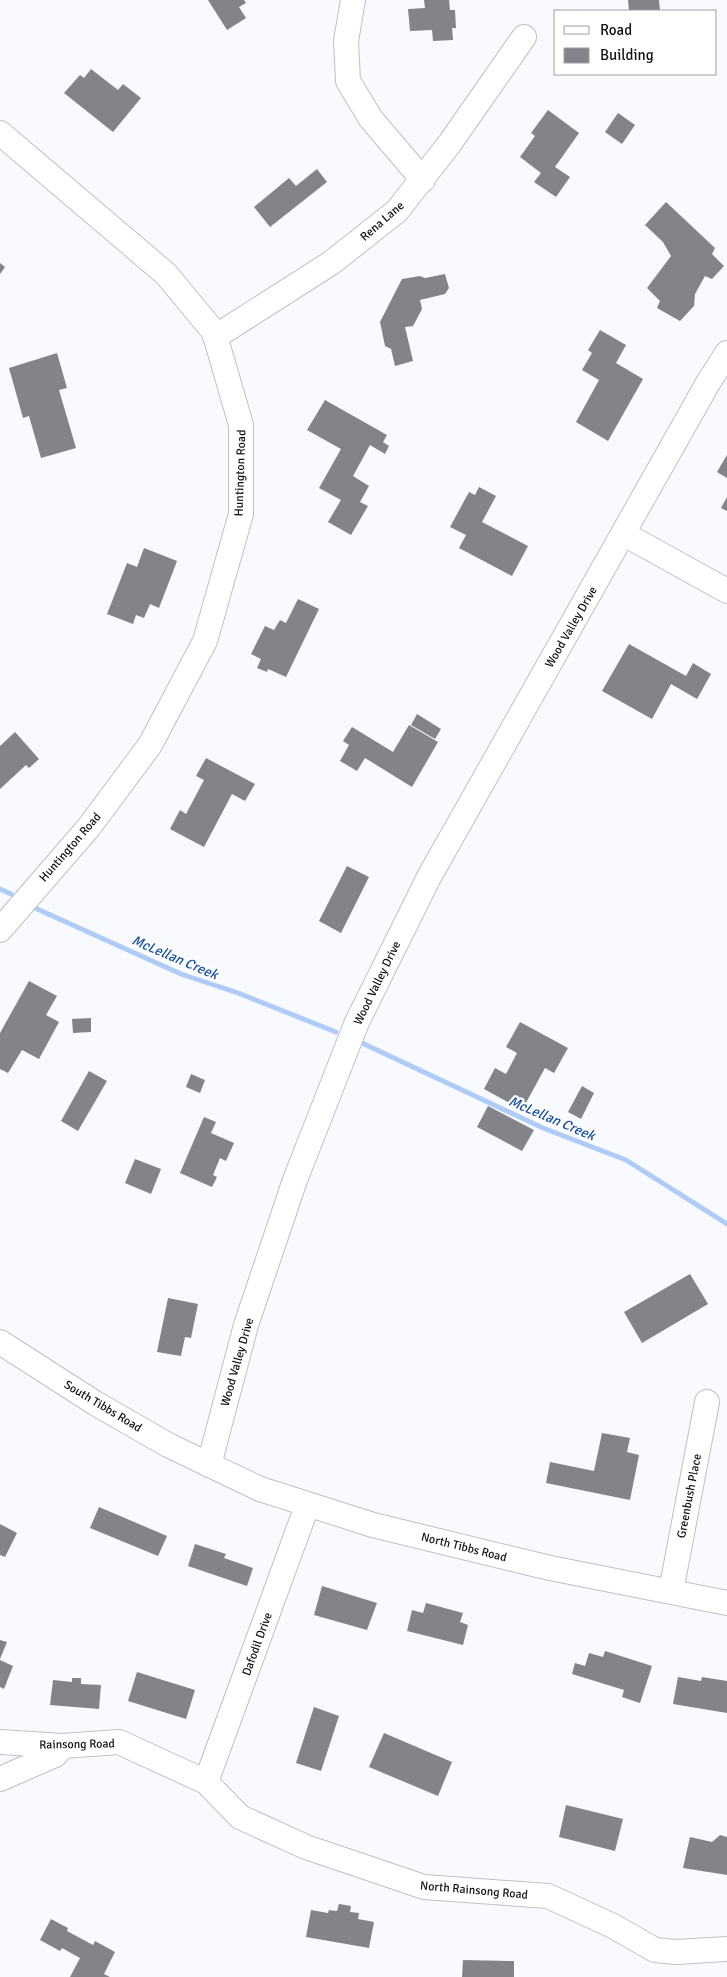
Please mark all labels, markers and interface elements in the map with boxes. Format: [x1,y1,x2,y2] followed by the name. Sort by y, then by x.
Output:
[554,10,717,75] legend
[600,21,632,39] text: Road
[600,46,654,64] text: Building
[357,198,407,244] street label: Rena Lane
[231,429,250,517] street label: Huntington Road
[542,584,601,671] street label: Wood Valley Drive
[36,810,105,885] street label: Huntington Road
[129,932,222,984] water label: McLellan Creek
[351,939,404,1028] street label: Wood Valley Drive
[506,1093,599,1145] water label: McLellan Creek
[218,1316,257,1408] street label: Wood Valley Drive
[61,1377,144,1436] street label: South Tibbs Road
[674,1453,705,1540] street label: Greenbush Place
[419,1530,508,1565] street label: North Tibbs Road
[239,1610,276,1678] street label: Dafodil Drive
[39,1736,115,1753] street label: Rainsong Road
[419,1878,528,1903] street label: North Rainsong Road

